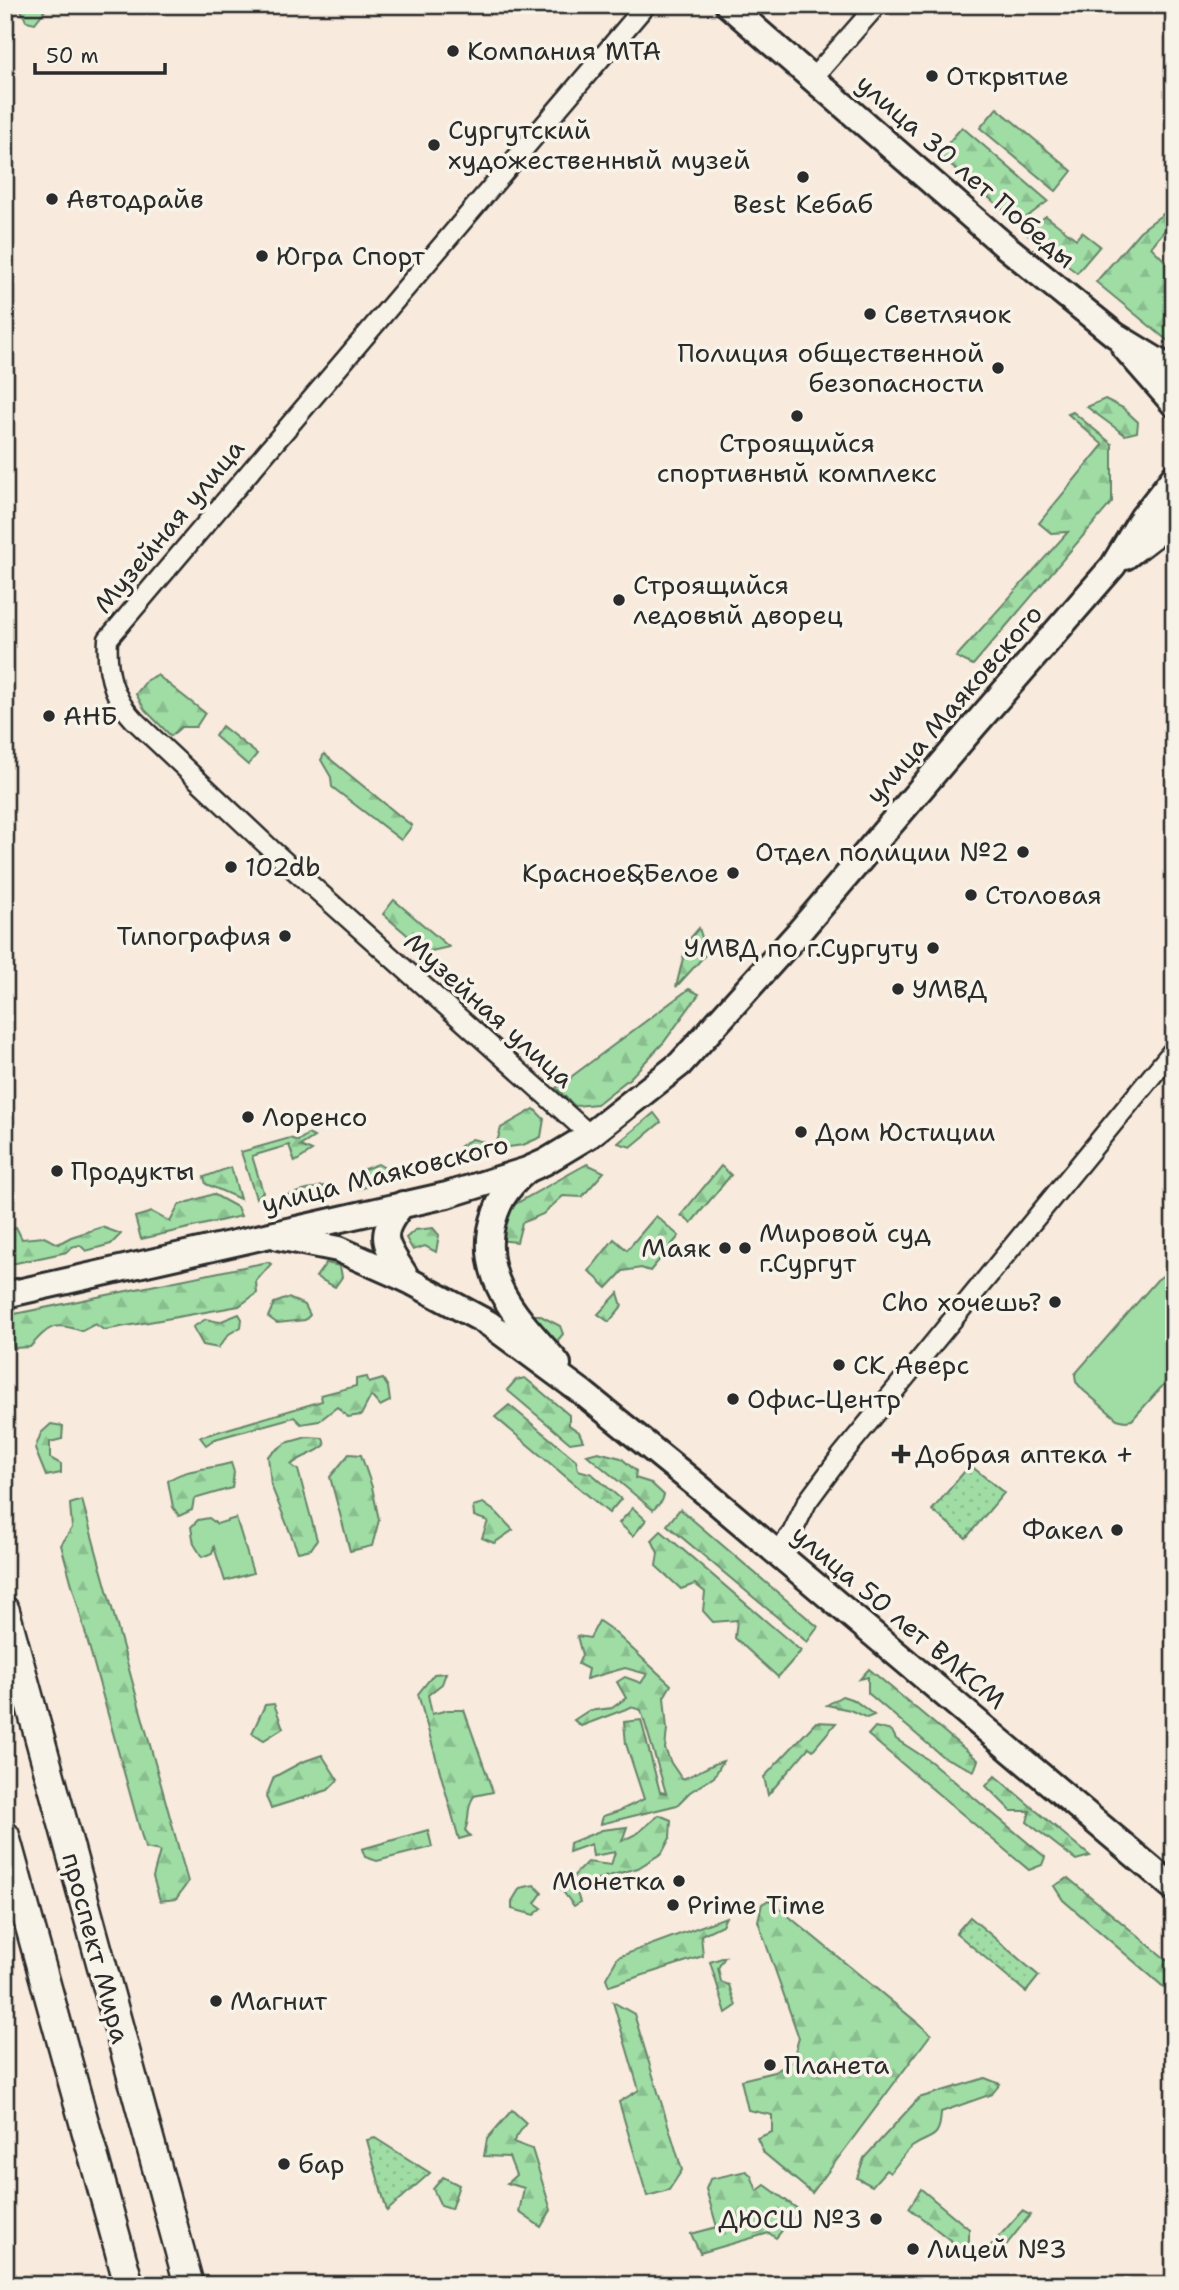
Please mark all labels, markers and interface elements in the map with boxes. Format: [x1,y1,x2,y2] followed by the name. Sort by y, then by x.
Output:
[35,32,164,76] scale bar
[467,33,661,68] place label: Компания MTA
[46,42,99,70] text: 50 m
[445,43,461,59] marker: Компания MTA
[946,58,1069,93] place label: Открытие
[849,66,1083,276] street label: улица 30 лет Победы
[924,68,940,84] marker: Открытие
[448,112,750,177] place label: Сургутский художественный музей
[426,137,442,153] marker: Сургутский художественный музей
[795,169,811,185] marker: Best Кебаб
[66,181,204,216] place label: Автодрайв
[733,186,873,221] place label: Best Кебаб
[44,191,60,207] marker: Автодрайв
[276,238,425,273] place label: Югра Спорт
[254,248,270,264] marker: Югра Спорт
[884,296,1012,331] place label: Светлячок
[862,306,878,322] marker: Светлячок
[677,335,984,400] place label: Полиция общественной безопасности
[990,360,1006,376] marker: Полиция общественной безопасности
[789,408,805,424] marker: Строящийся спортивный комплекс
[657,425,937,490] place label: Строящийся спортивный комплекс
[85,431,252,620] street label: Музейная улица
[633,567,843,632] place label: Строящийся ледовый дворец
[611,592,627,608] marker: Строящийся ледовый дворец
[857,597,1050,811] street label: улица Маяковского
[63,698,118,733] place label: АНБ
[41,708,57,724] marker: АНБ
[755,834,1009,869] place label: Отдел полиции №2
[1015,844,1031,860] marker: Отдел полиции №2
[245,849,321,884] place label: 102db
[522,855,719,890] place label: Красное&Белое
[223,859,239,875] marker: 102db
[725,865,741,881] marker: Красное&Белое
[985,877,1102,912] place label: Столовая
[963,887,979,903] marker: Столовая
[116,918,271,953] place label: Типография
[397,924,582,1095] street label: Музейная улица
[277,928,293,944] marker: Типография
[684,930,919,965] place label: УМВД по г.Сургуту
[925,940,941,956] marker: УМВД по г.Сургуту
[912,971,987,1006] place label: УМВД
[890,981,906,997] marker: УМВД
[262,1099,368,1134] place label: Лоренсо
[240,1109,256,1125] marker: Лоренсо
[815,1114,995,1149] place label: Дом Юстиции
[793,1124,809,1140] marker: Дом Юстиции
[258,1126,512,1221] street label: улица Маяковского
[71,1153,195,1188] place label: Продукты
[49,1163,65,1179] marker: Продукты
[759,1215,931,1280] place label: Мировой суд г.Сургут
[641,1230,711,1265] place label: Маяк
[717,1240,733,1256] marker: Маяк
[737,1240,753,1256] marker: Мировой суд г.Сургут
[882,1284,1041,1319] place label: Cho хочешь?
[1047,1294,1063,1310] marker: Cho хочешь?
[853,1347,970,1382] place label: СК Аверс
[831,1357,847,1373] marker: СК Аверс
[747,1381,901,1416] place label: Офис-Центр
[725,1391,741,1407] marker: Офис-Центр
[915,1436,1134,1471] place label: Добрая аптека +
[893,1446,909,1462] marker: Добрая аптека +
[1022,1512,1104,1547] place label: Факел
[785,1516,1014,1717] street label: улица 50 лет ВЛКСМ
[1109,1522,1125,1538] marker: Факел
[54,1849,139,2047] street label: проспект Мира
[552,1863,665,1898] place label: Монетка
[671,1873,687,1889] marker: Монетка
[687,1887,826,1922] place label: Prime Time
[665,1897,681,1913] marker: Prime Time
[230,1983,328,2018] place label: Магнит
[208,1993,224,2009] marker: Магнит
[784,2047,889,2082] place label: Планета
[762,2057,778,2073] marker: Планета
[298,2146,345,2181] place label: бар
[276,2156,292,2172] marker: бар
[718,2201,862,2236] place label: ДЮСШ №3
[868,2211,884,2227] marker: ДЮСШ №3
[927,2231,1067,2266] place label: Лицей №3
[905,2241,921,2257] marker: Лицей №3

